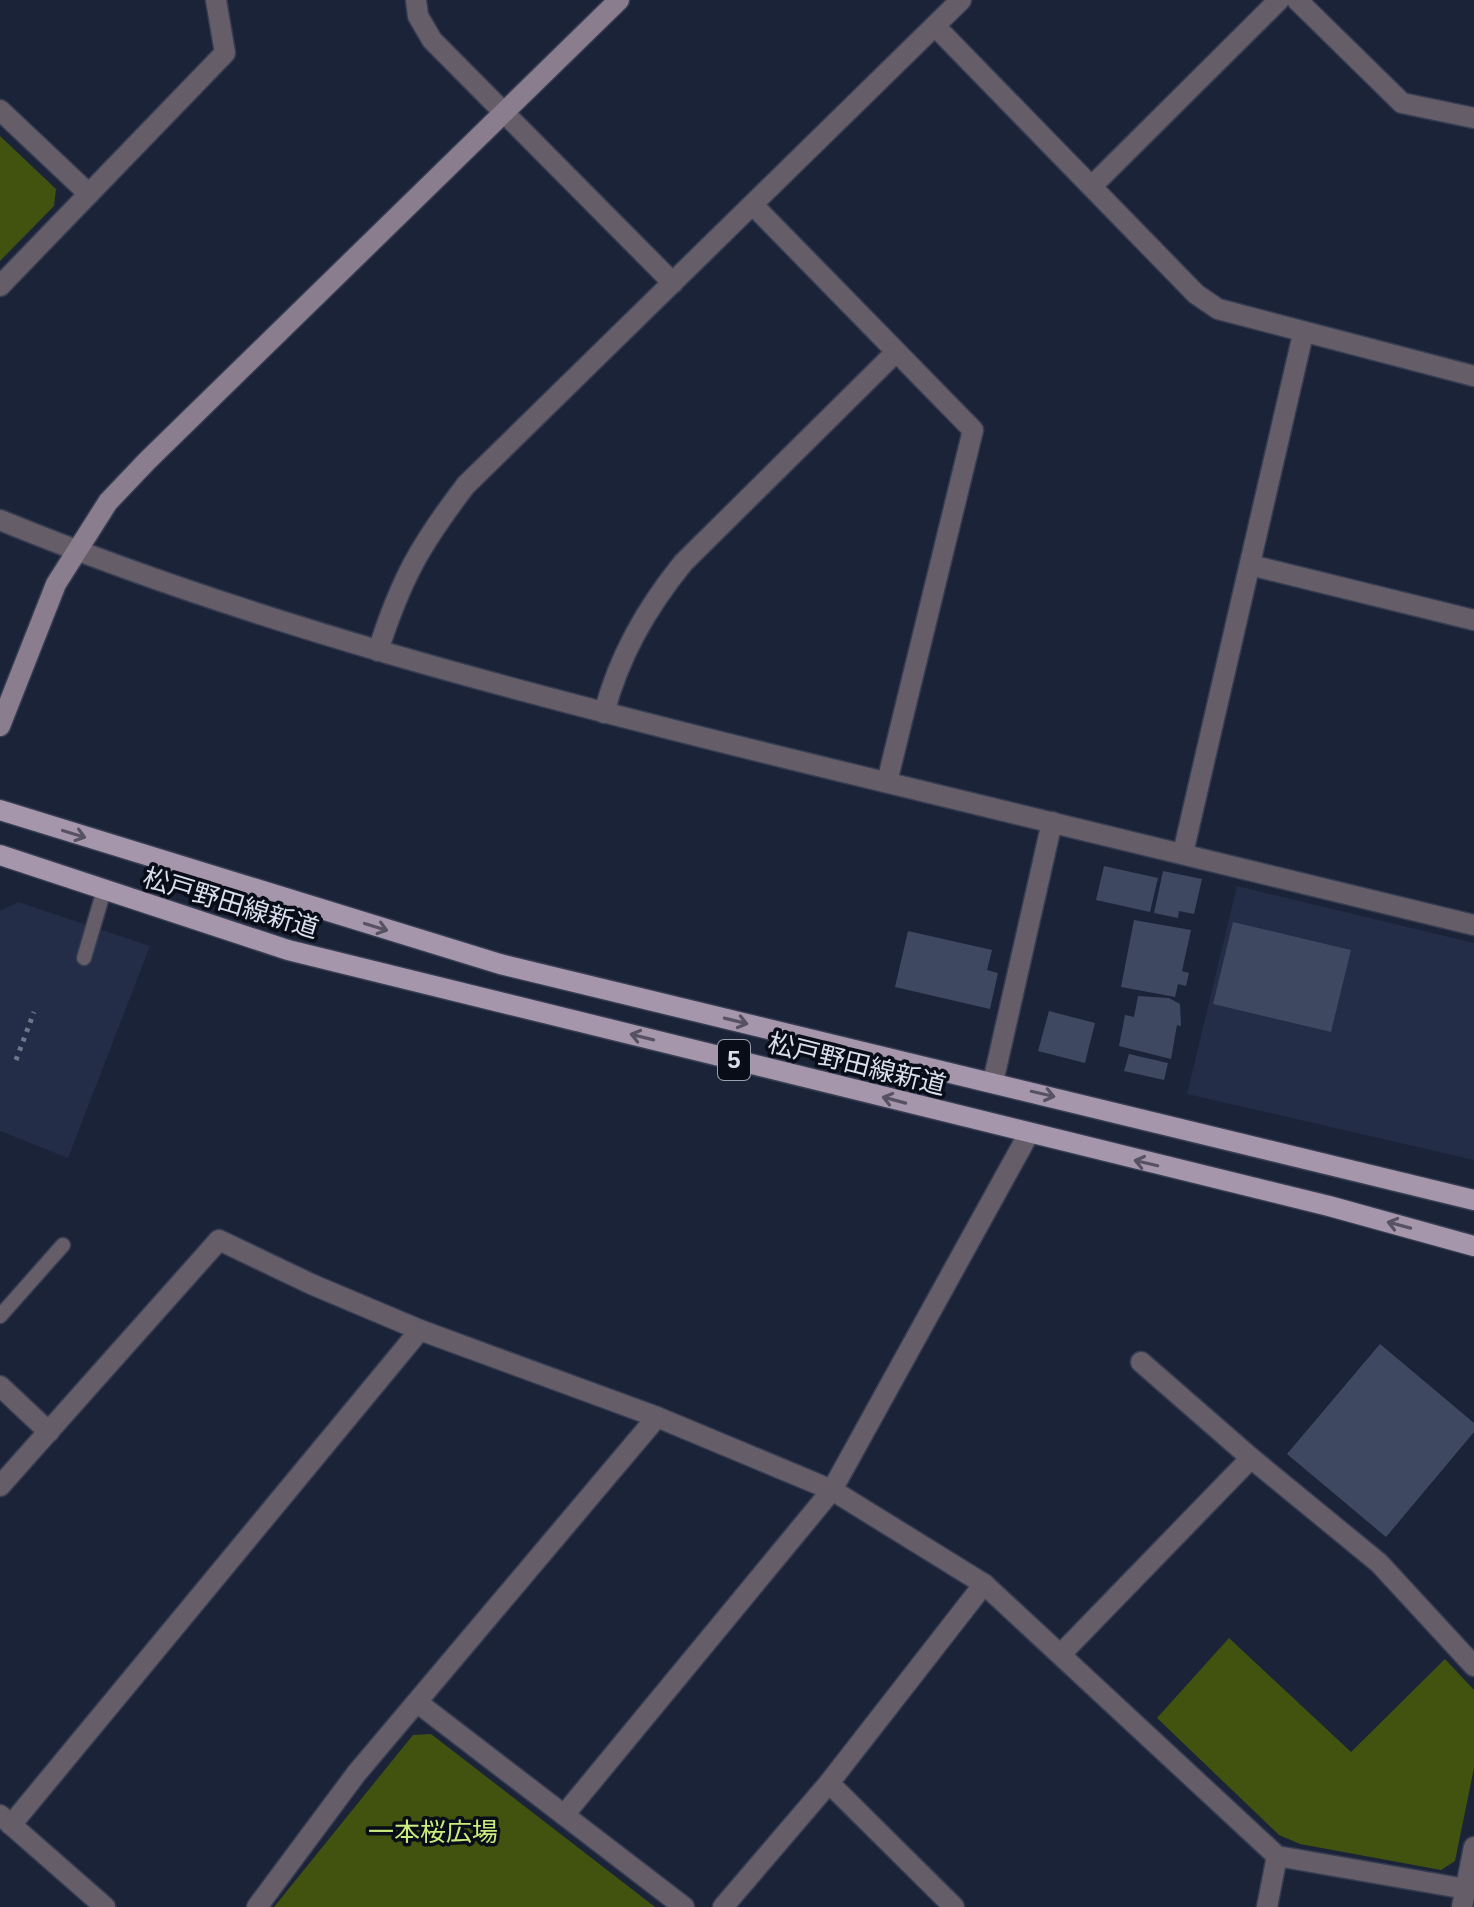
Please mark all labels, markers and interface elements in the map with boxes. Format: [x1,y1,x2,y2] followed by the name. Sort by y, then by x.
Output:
[61,827,87,842] one-way arrow
[140,862,322,944] street label: 松戸野田線新道
[363,921,388,935] one-way arrow
[723,1014,748,1029] one-way arrow
[765,1027,949,1101] street label: 松戸野田線新道
[629,1029,655,1044] one-way arrow
[718,1040,750,1080] road number: 5
[1030,1088,1056,1103] one-way arrow
[882,1092,907,1107] one-way arrow
[1134,1155,1160,1170] one-way arrow
[1386,1216,1412,1231] one-way arrow
[368,1817,498,1847] park label: 一本桜広場

